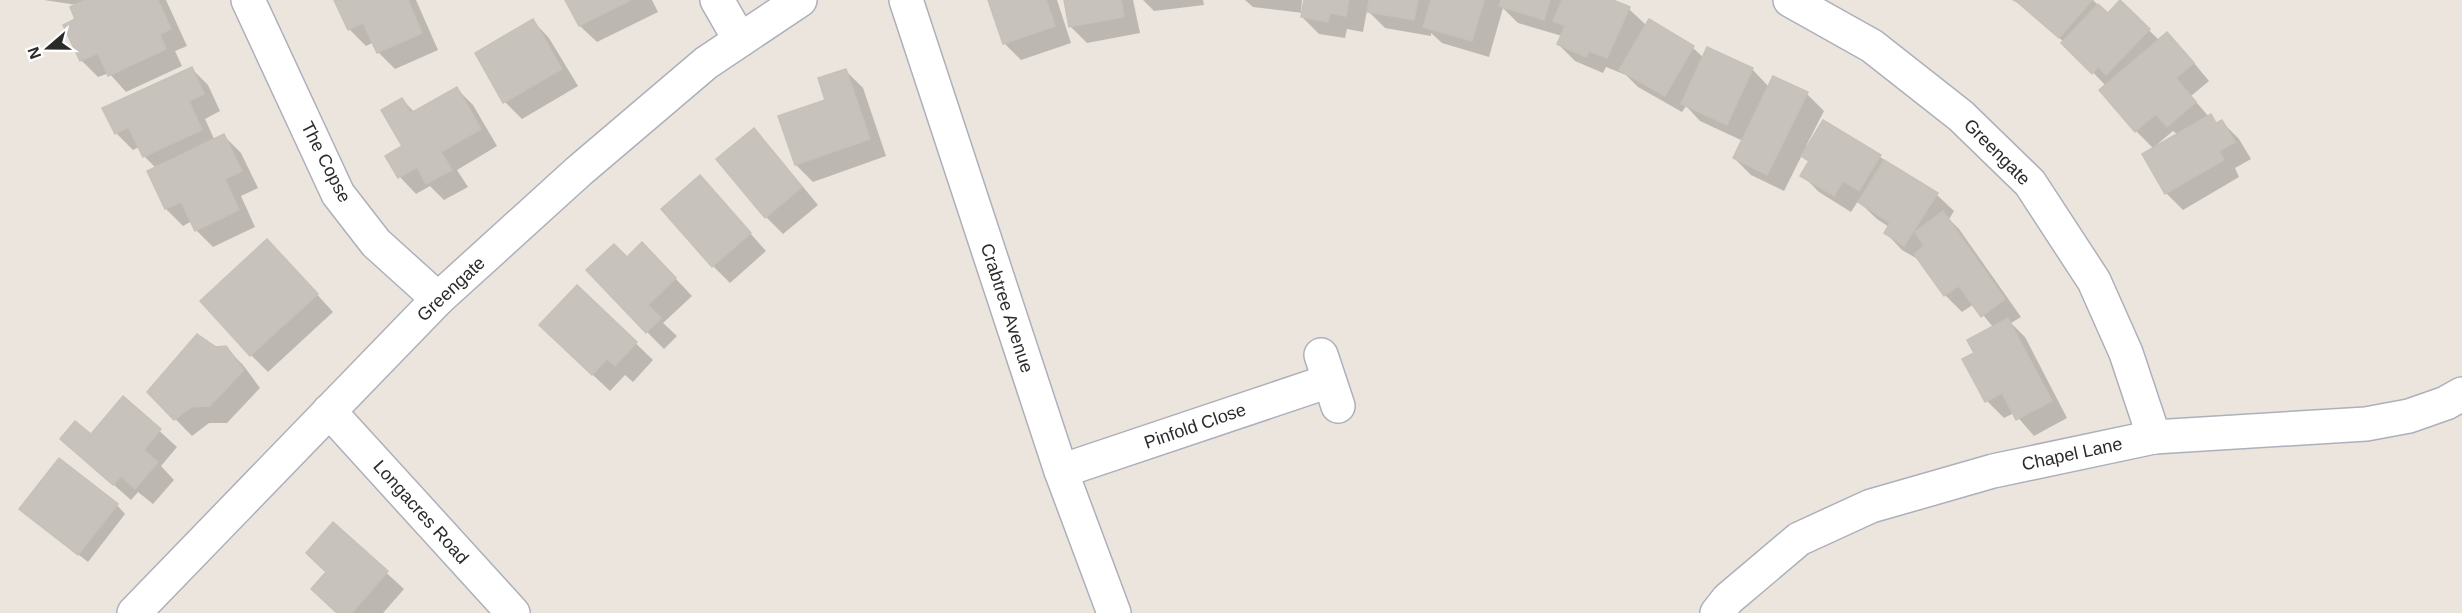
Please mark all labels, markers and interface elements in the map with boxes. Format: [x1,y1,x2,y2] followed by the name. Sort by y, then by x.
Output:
[18,18,78,78] north arrow
[24,45,44,61] text: N
[1960,115,2034,189] street label: Greengate
[297,118,355,206] street label: The Copse
[977,241,1037,375] street label: Crabtree Avenue
[413,253,489,325] street label: Greengate
[1142,399,1248,453] street label: Pinfold Close
[2020,434,2124,474] street label: Chapel Lane
[369,456,473,568] street label: Longacres Road

